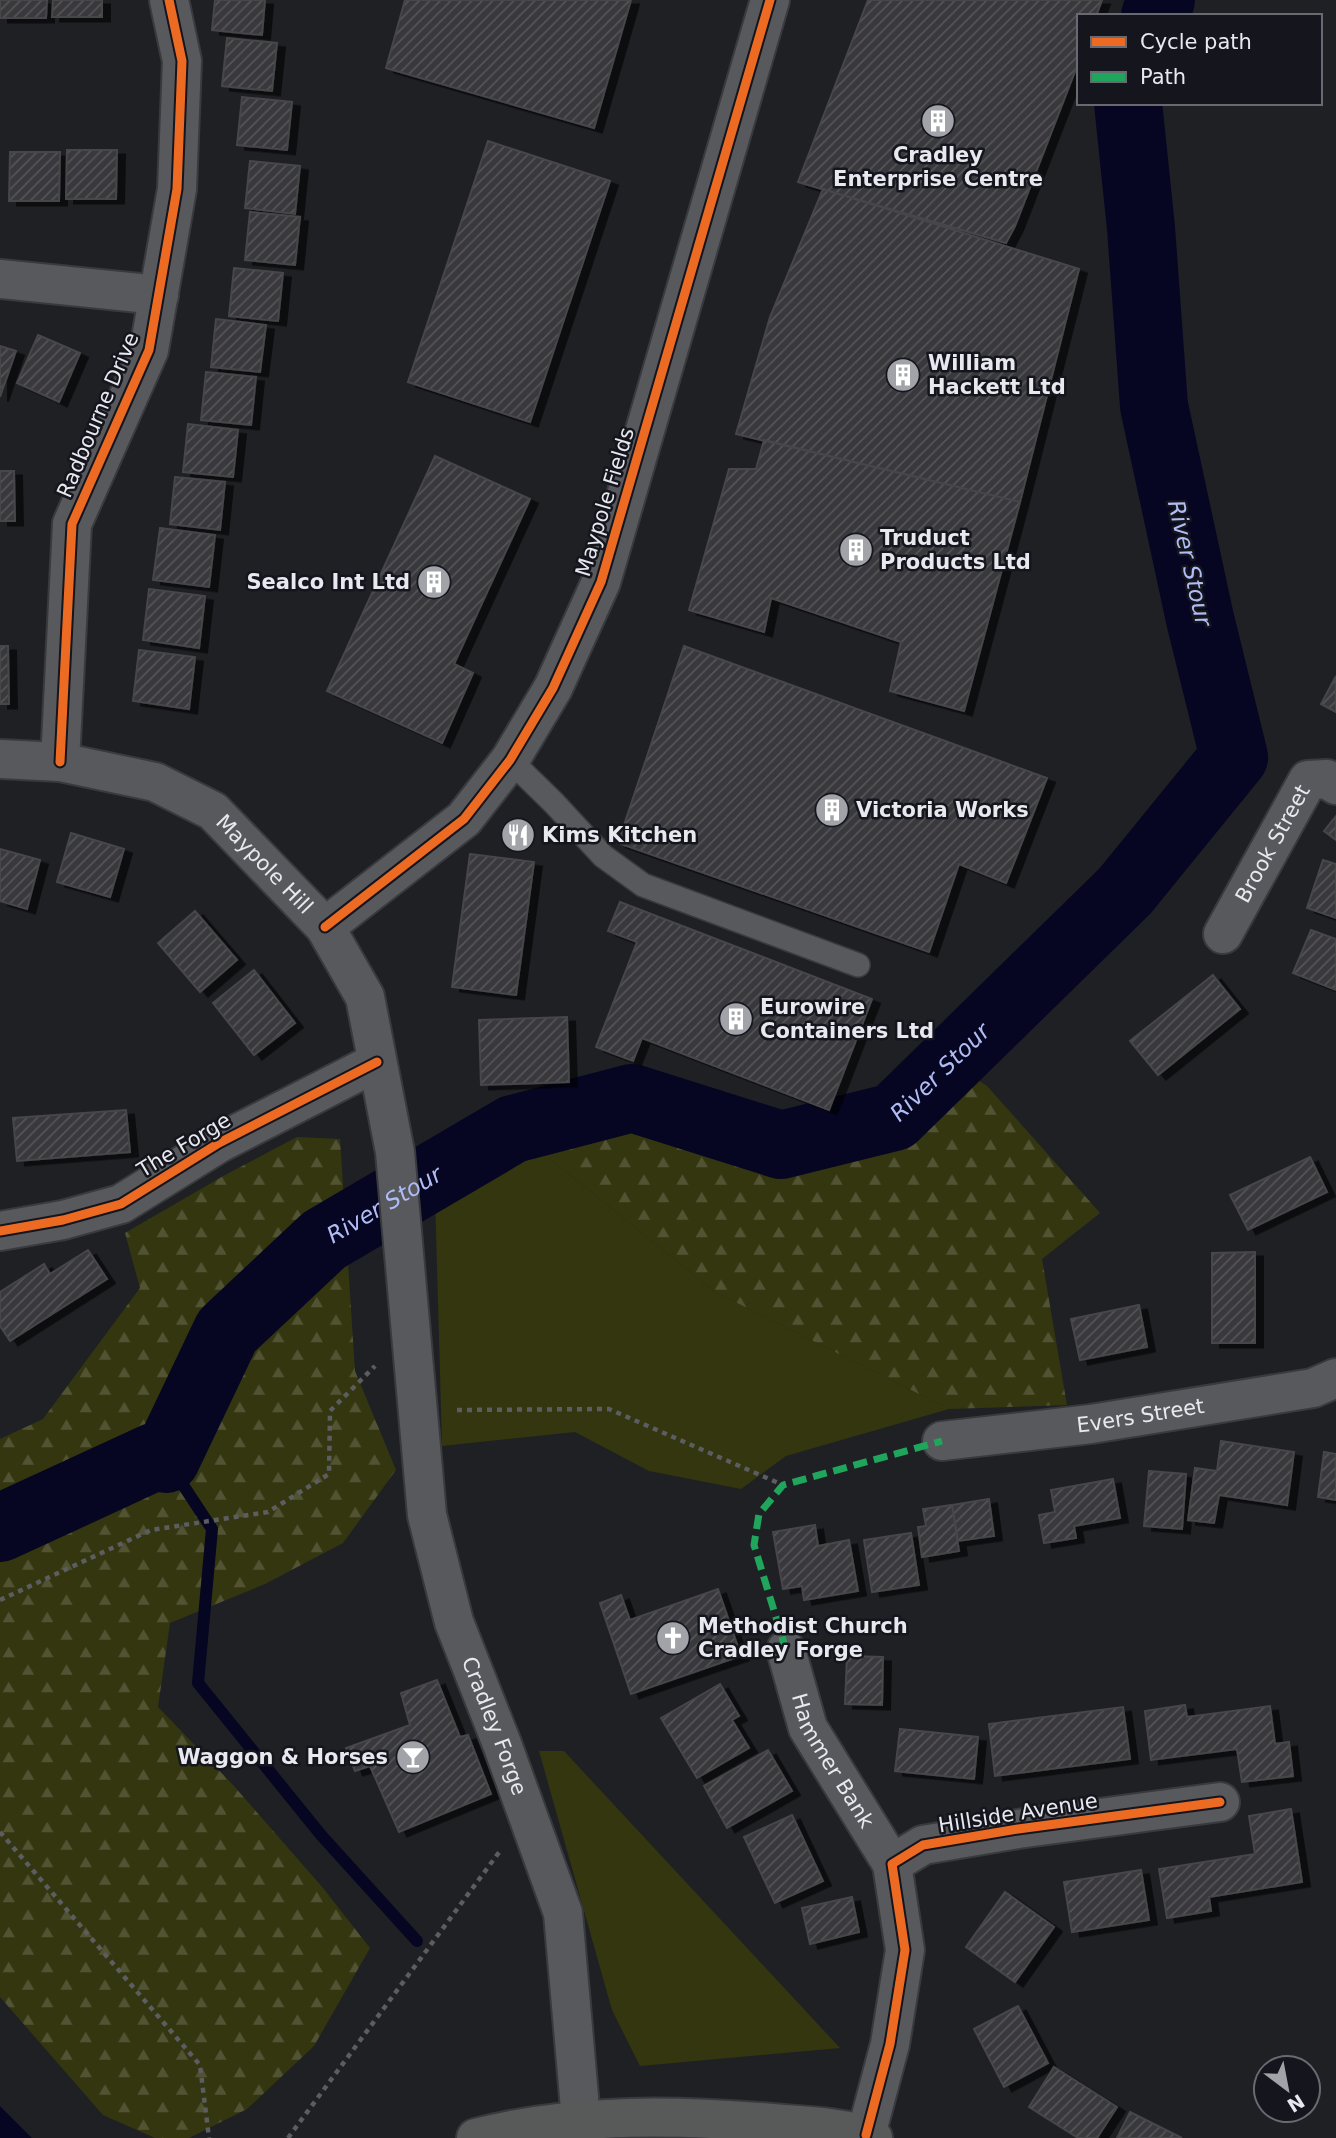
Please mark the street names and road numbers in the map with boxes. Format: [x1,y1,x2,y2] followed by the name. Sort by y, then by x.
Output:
[52,329,144,501] street label: Radbourne Drive
[571,425,639,579] street label: Maypole Fields
[1231,781,1315,907] street label: Brook Street
[211,810,318,919] street label: Maypole Hill
[132,1108,235,1183] street label: The Forge
[1075,1394,1206,1438] street label: Evers Street
[457,1653,531,1798] street label: Cradley Forge
[787,1691,879,1833] street label: Hammer Bank
[937,1789,1099,1837] street label: Hillside Avenue

